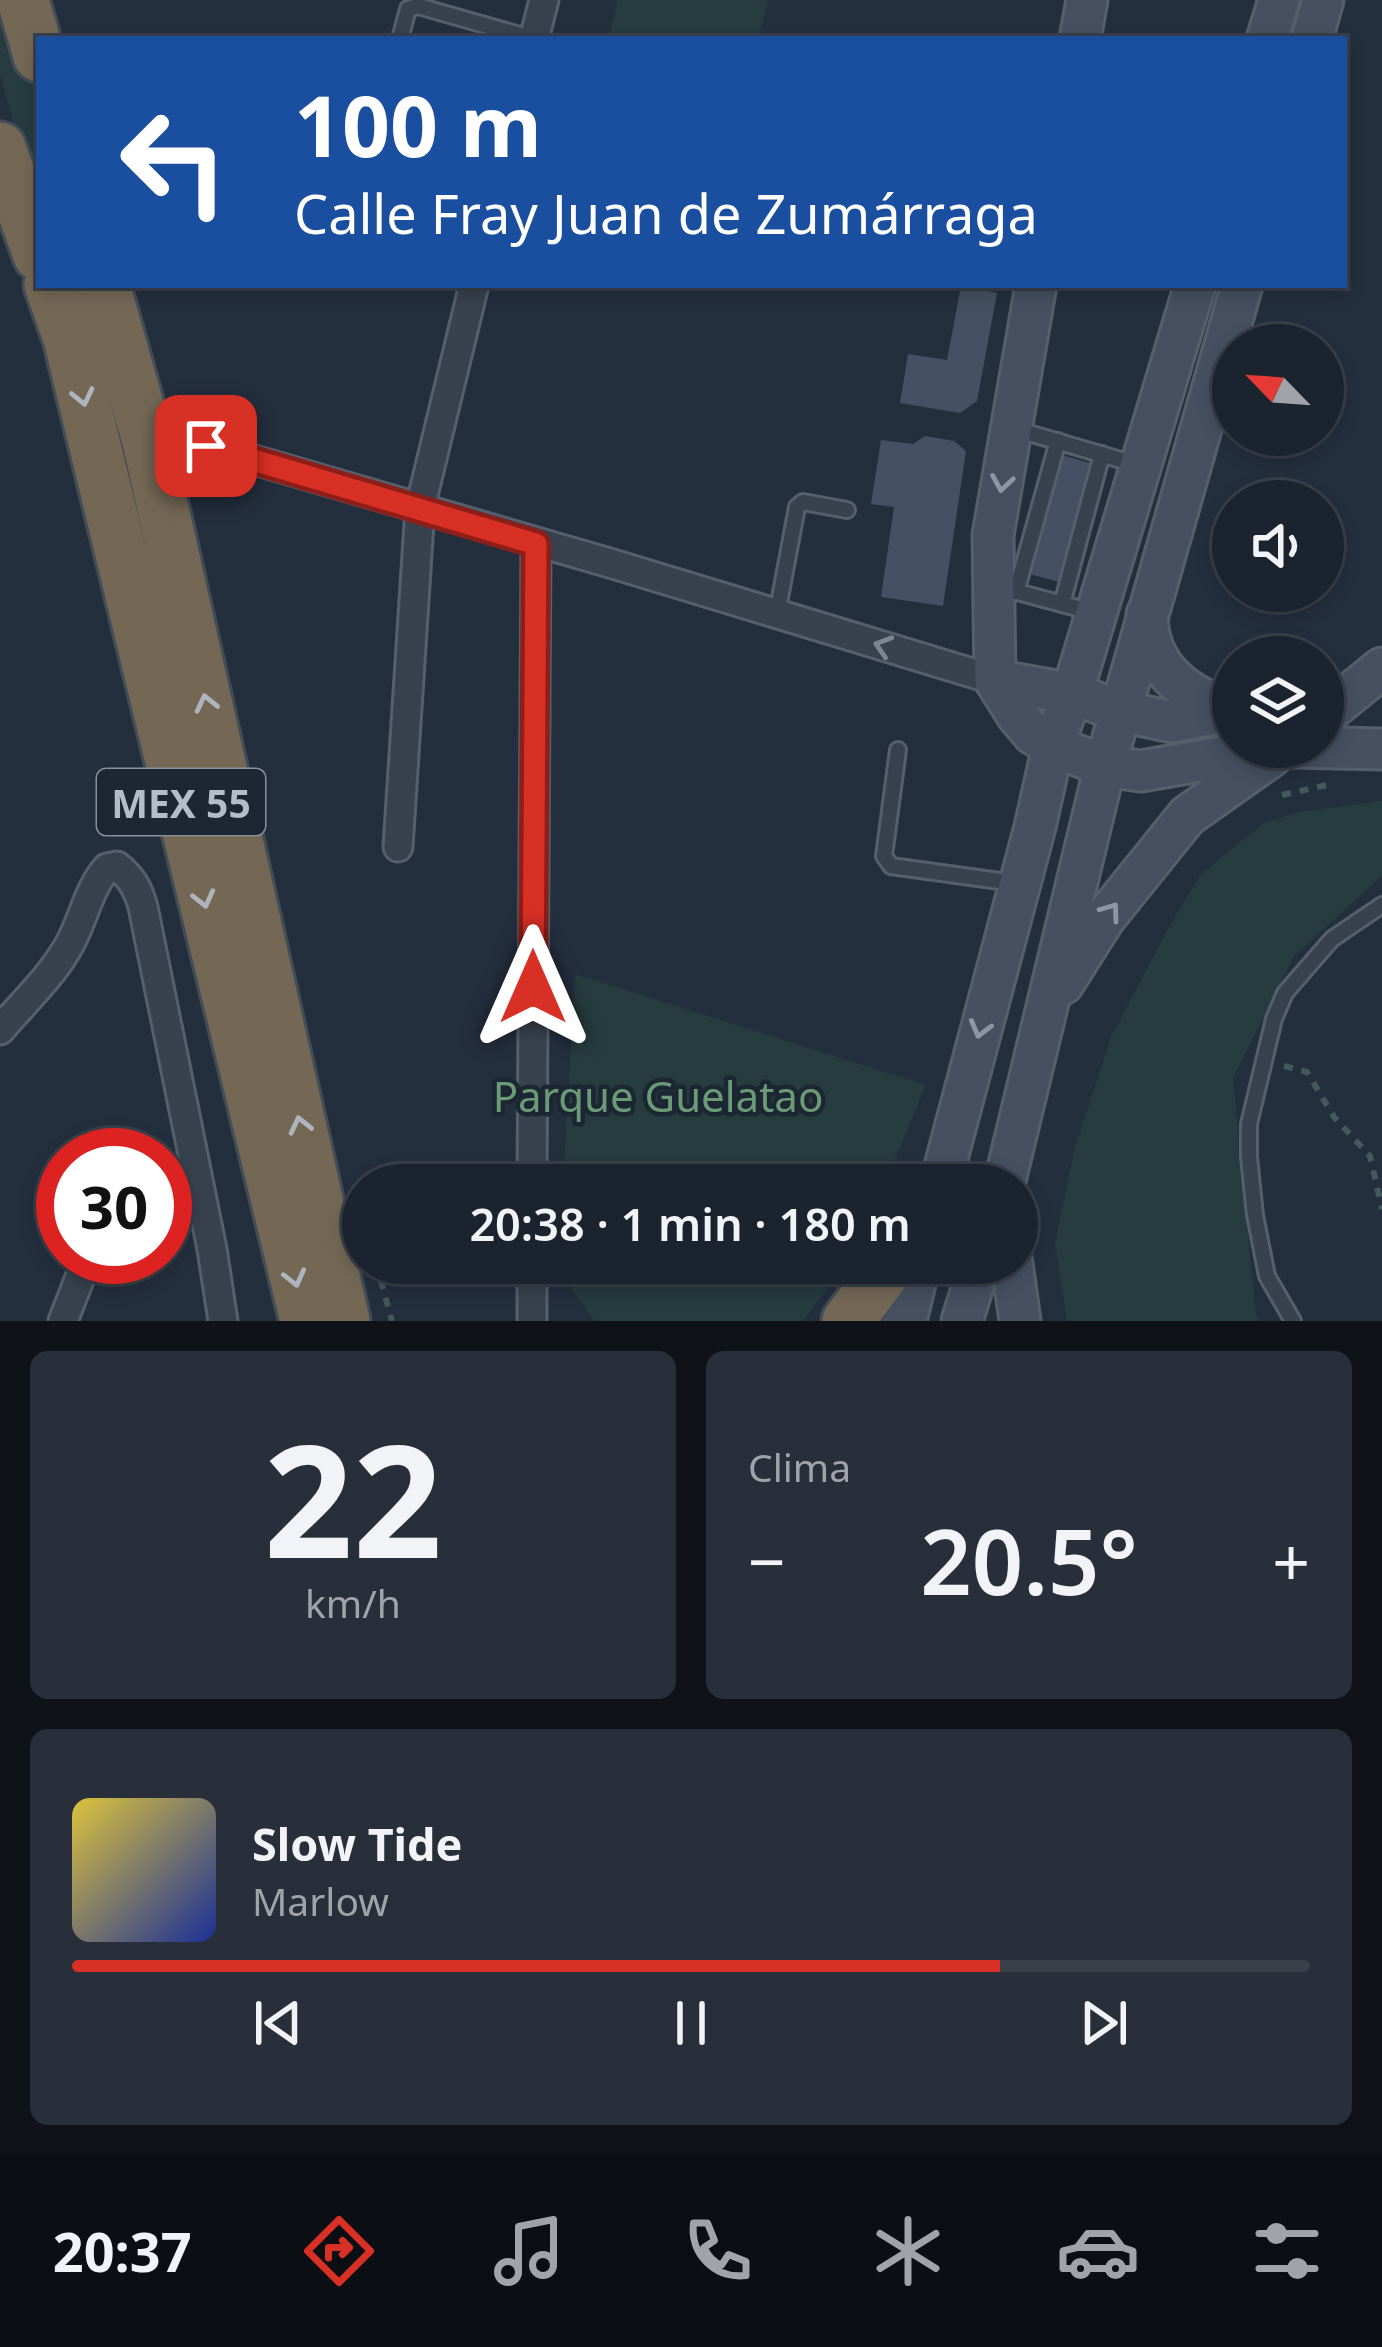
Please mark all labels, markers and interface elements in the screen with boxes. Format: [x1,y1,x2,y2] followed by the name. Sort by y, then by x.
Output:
[294,67,542,182] text: 100 m
[96,84,252,240] icon: left
[294,176,1038,250] text: Calle Fray Juan de Zumárraga
[1212,324,1344,456] north arrow
[1212,324,1344,768] map controls
[69,386,94,407] one-way arrow
[155,395,257,497] pin
[173,413,239,479] icon: arrive
[990,473,1015,493] one-way arrow
[1212,480,1344,612] button: sound
[873,635,894,660] one-way arrow
[1212,636,1344,768] button: layers
[195,694,220,714] one-way arrow
[97,769,265,835] road number: MEX 55
[190,888,215,908] one-way arrow
[1097,902,1119,924] one-way arrow
[470,924,596,1050] position arrow
[970,1018,995,1039] one-way arrow
[493,1067,823,1124] park label: Parque Guelatao
[289,1115,314,1135] one-way arrow
[36,1128,192,1284] speed limit sign: 30
[469,1193,911,1254] text: 20:38 · 1 min · 180 m
[281,1267,306,1287] one-way arrow
[264,1391,442,1604] text: 22
[748,1440,851,1493] text: Clima
[920,1499,1138,1621] text: 20.5°
[748,1515,786,1605] text: −
[1272,1515,1310,1605] text: +
[305,1576,401,1629] text: km/h
[252,1813,462,1874] text: Slow Tide
[252,1874,389,1927] text: Marlow
[245,1990,311,2056] icon: previous
[658,1990,724,2056] icon: pause
[1071,1990,1137,2056] icon: next
[297,2209,381,2293] icon: directions
[487,2209,571,2293] icon: music
[676,2209,760,2293] icon: phone
[866,2209,950,2293] icon: climate
[1056,2209,1140,2293] icon: car
[1245,2209,1329,2293] icon: filters
[53,2214,192,2288] text: 20:37

